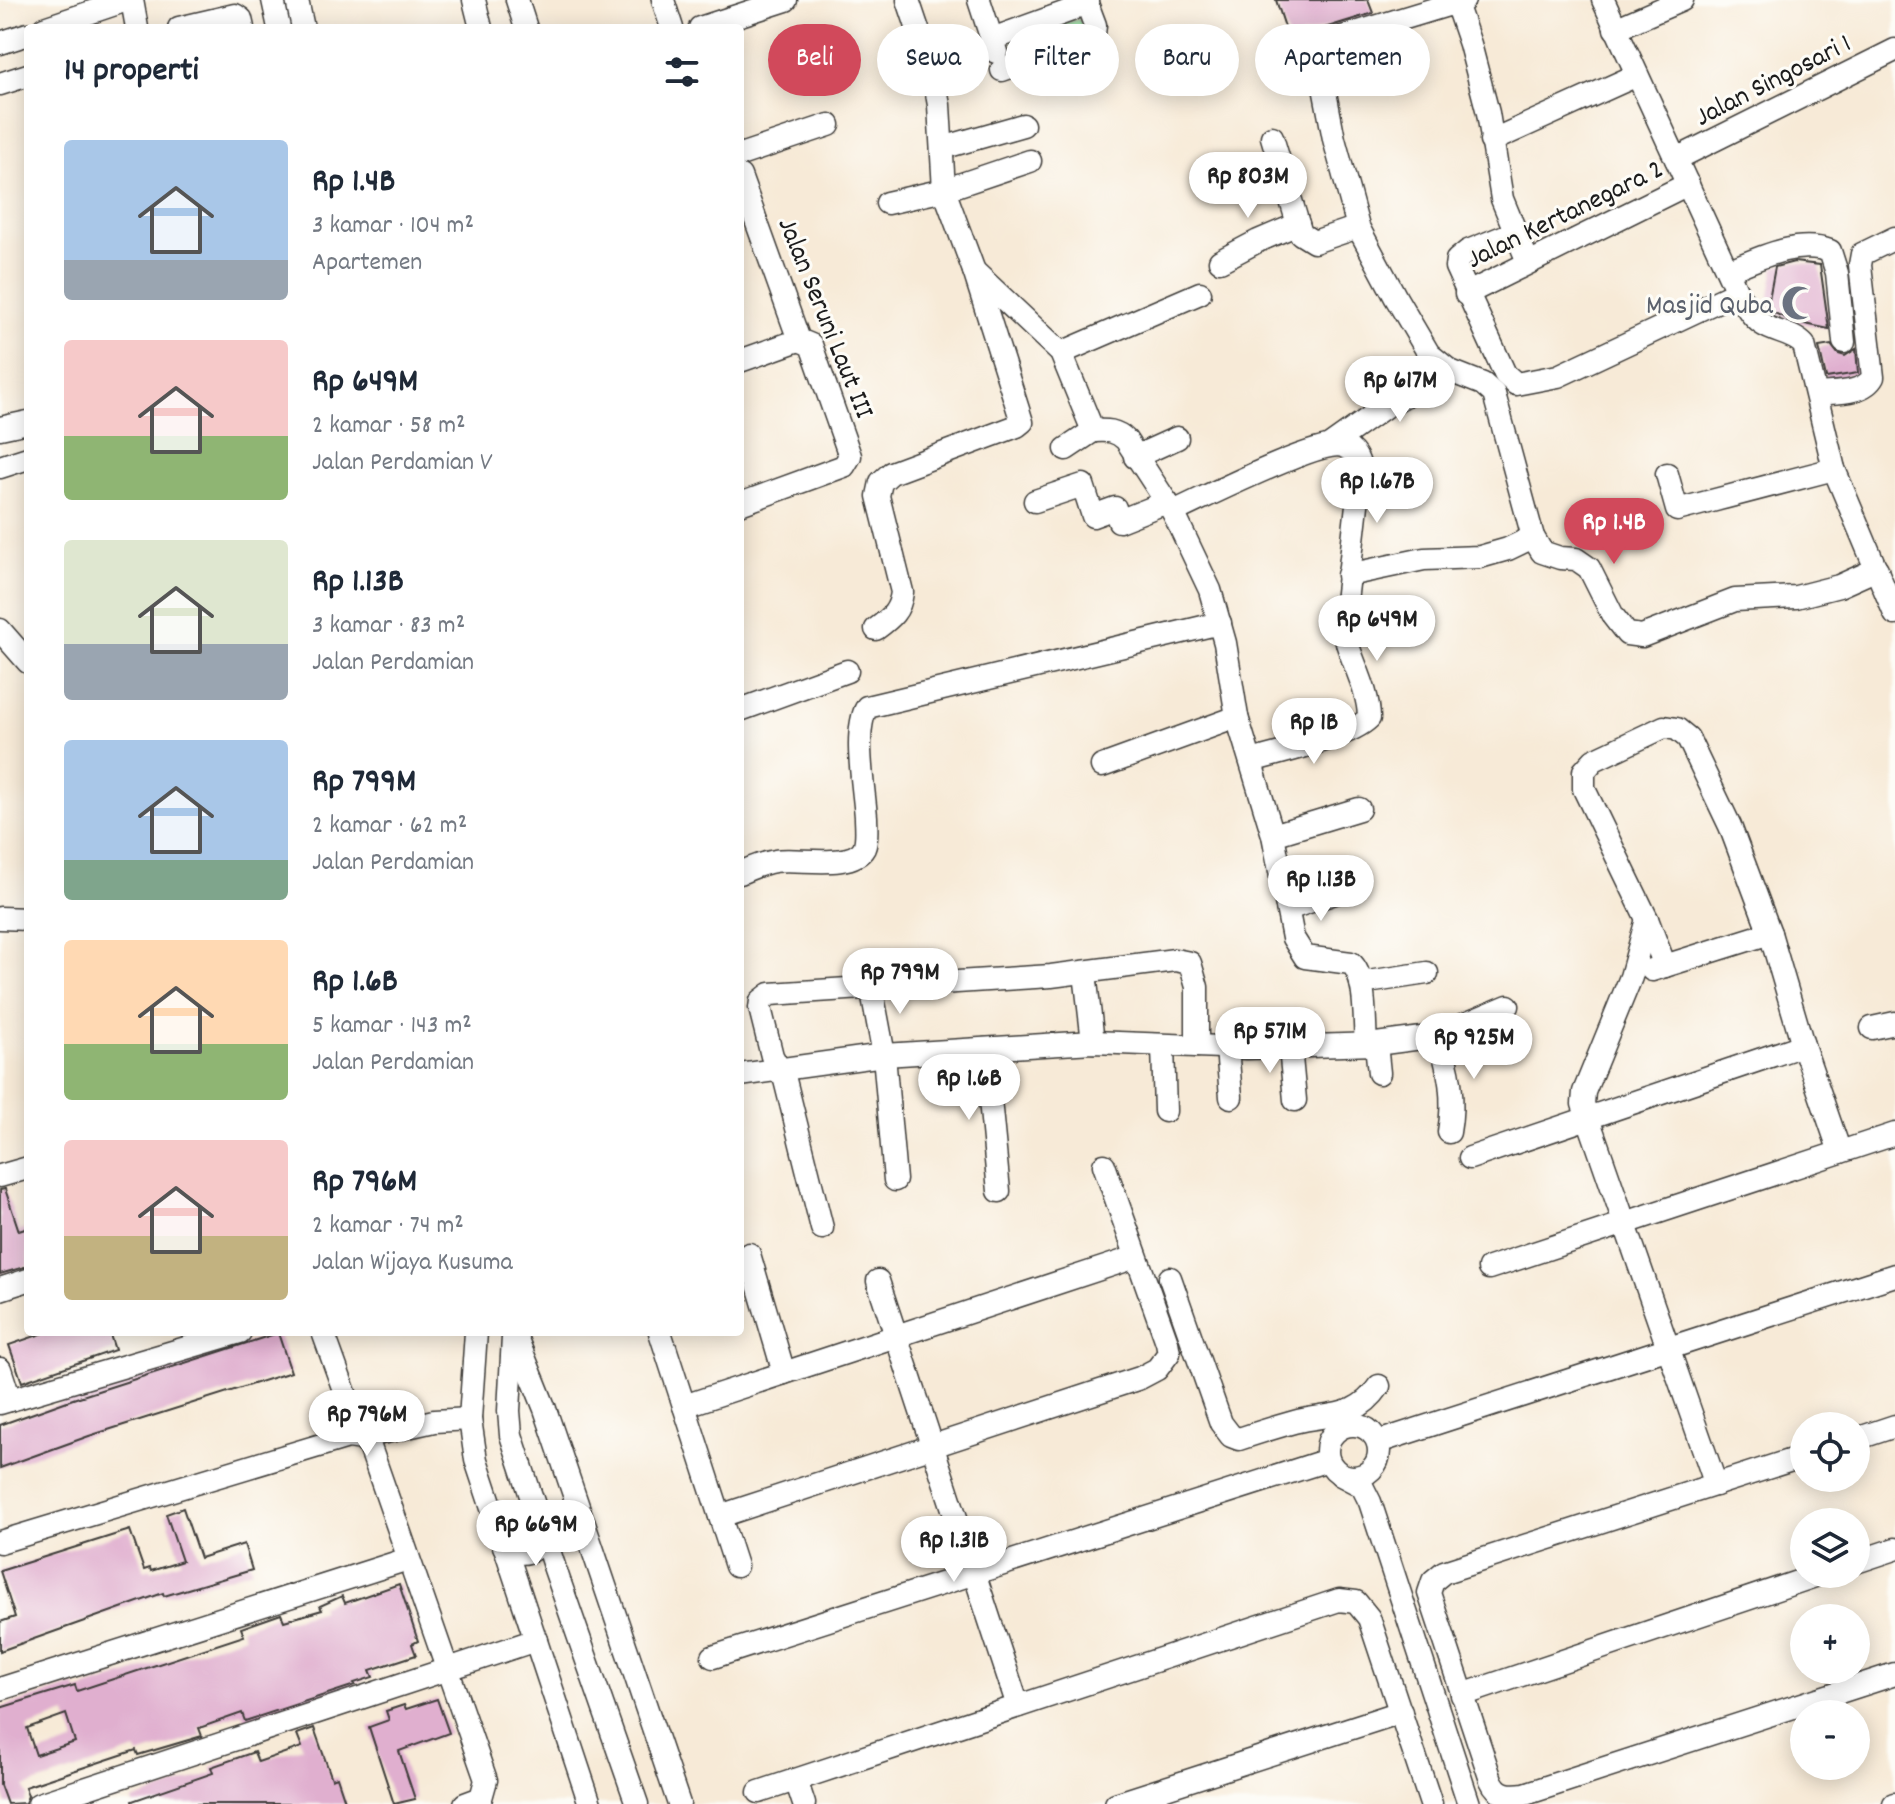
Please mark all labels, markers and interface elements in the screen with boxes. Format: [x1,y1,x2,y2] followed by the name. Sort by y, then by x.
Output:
[768,24,861,96] chip: Beli
[877,24,989,96] chip: Sewa
[1005,24,1119,96] chip: Filter
[1135,24,1239,96] chip: Baru
[1255,24,1430,96] chip: Apartemen
[1689,26,1859,139] street label: Jalan Singosari 1
[64,48,199,97] text: 14 properti
[660,50,704,94] icon: filters
[1174,152,1322,220] pin: Rp 803M
[1461,152,1671,281] street label: Jalan Kertanegara 2
[312,159,395,208] text: Rp 1.4B
[1207,159,1289,196] text: Rp 803M
[128,172,224,268] icon: home
[312,208,474,245] text: 3 kamar · 104 m²
[765,212,882,426] street label: Jalan Seruni Laut III
[312,245,422,282] text: Apartemen
[1780,284,1818,322] mosque icon: Masjid Quba
[1646,288,1774,328] place label: Masjid Quba
[1326,356,1474,424] pin: Rp 617M
[312,359,418,408] text: Rp 649M
[1363,363,1437,400] text: Rp 617M
[128,372,224,468] icon: home
[312,408,465,445] text: 2 kamar · 58 m²
[312,445,493,482] text: Jalan Perdamian V
[1294,457,1460,525] pin: Rp 1.67B
[1339,464,1415,501] text: Rp 1.67B
[1540,498,1688,566] pin: Rp 1.4B
[1582,505,1646,542] text: Rp 1.4B
[312,559,404,608] text: Rp 1.13B
[128,572,224,668] icon: home
[1303,595,1451,663] pin: Rp 649M
[1336,602,1418,639] text: Rp 649M
[312,608,465,645] text: 3 kamar · 83 m²
[312,645,474,682] text: Jalan Perdamian
[1258,698,1370,766] pin: Rp 1B
[1290,705,1338,742] text: Rp 1B
[312,759,416,808] text: Rp 799M
[128,772,224,868] icon: home
[312,808,467,845] text: 2 kamar · 62 m²
[312,845,474,882] text: Jalan Perdamian
[1238,855,1404,923] pin: Rp 1.13B
[1286,862,1356,899] text: Rp 1.13B
[826,948,974,1016] pin: Rp 799M
[860,955,940,992] text: Rp 799M
[312,959,398,1008] text: Rp 1.6B
[128,972,224,1068] icon: home
[1196,1007,1344,1075] pin: Rp 571M
[312,1008,472,1045] text: 5 kamar · 143 m²
[1400,1013,1548,1081] pin: Rp 925M
[1233,1014,1307,1051] text: Rp 571M
[1433,1020,1515,1057] text: Rp 925M
[312,1045,474,1082] text: Jalan Perdamian
[895,1054,1043,1122] pin: Rp 1.6B
[936,1061,1002,1098] text: Rp 1.6B
[312,1159,417,1208] text: Rp 796M
[128,1172,224,1268] icon: home
[312,1208,464,1245] text: 2 kamar · 74 m²
[312,1245,513,1282] text: Jalan Wijaya Kusuma
[293,1390,441,1458] pin: Rp 796M
[327,1397,407,1434] text: Rp 796M
[1790,1412,1870,1780] map controls
[1790,1412,1870,1492] button: locate
[462,1500,610,1568] pin: Rp 669M
[494,1507,578,1544] text: Rp 669M
[1790,1508,1870,1588] button: layers
[871,1516,1037,1584] pin: Rp 1.31B
[919,1523,989,1560] text: Rp 1.31B
[1790,1604,1870,1684] button: +
[1790,1700,1870,1780] button: −

